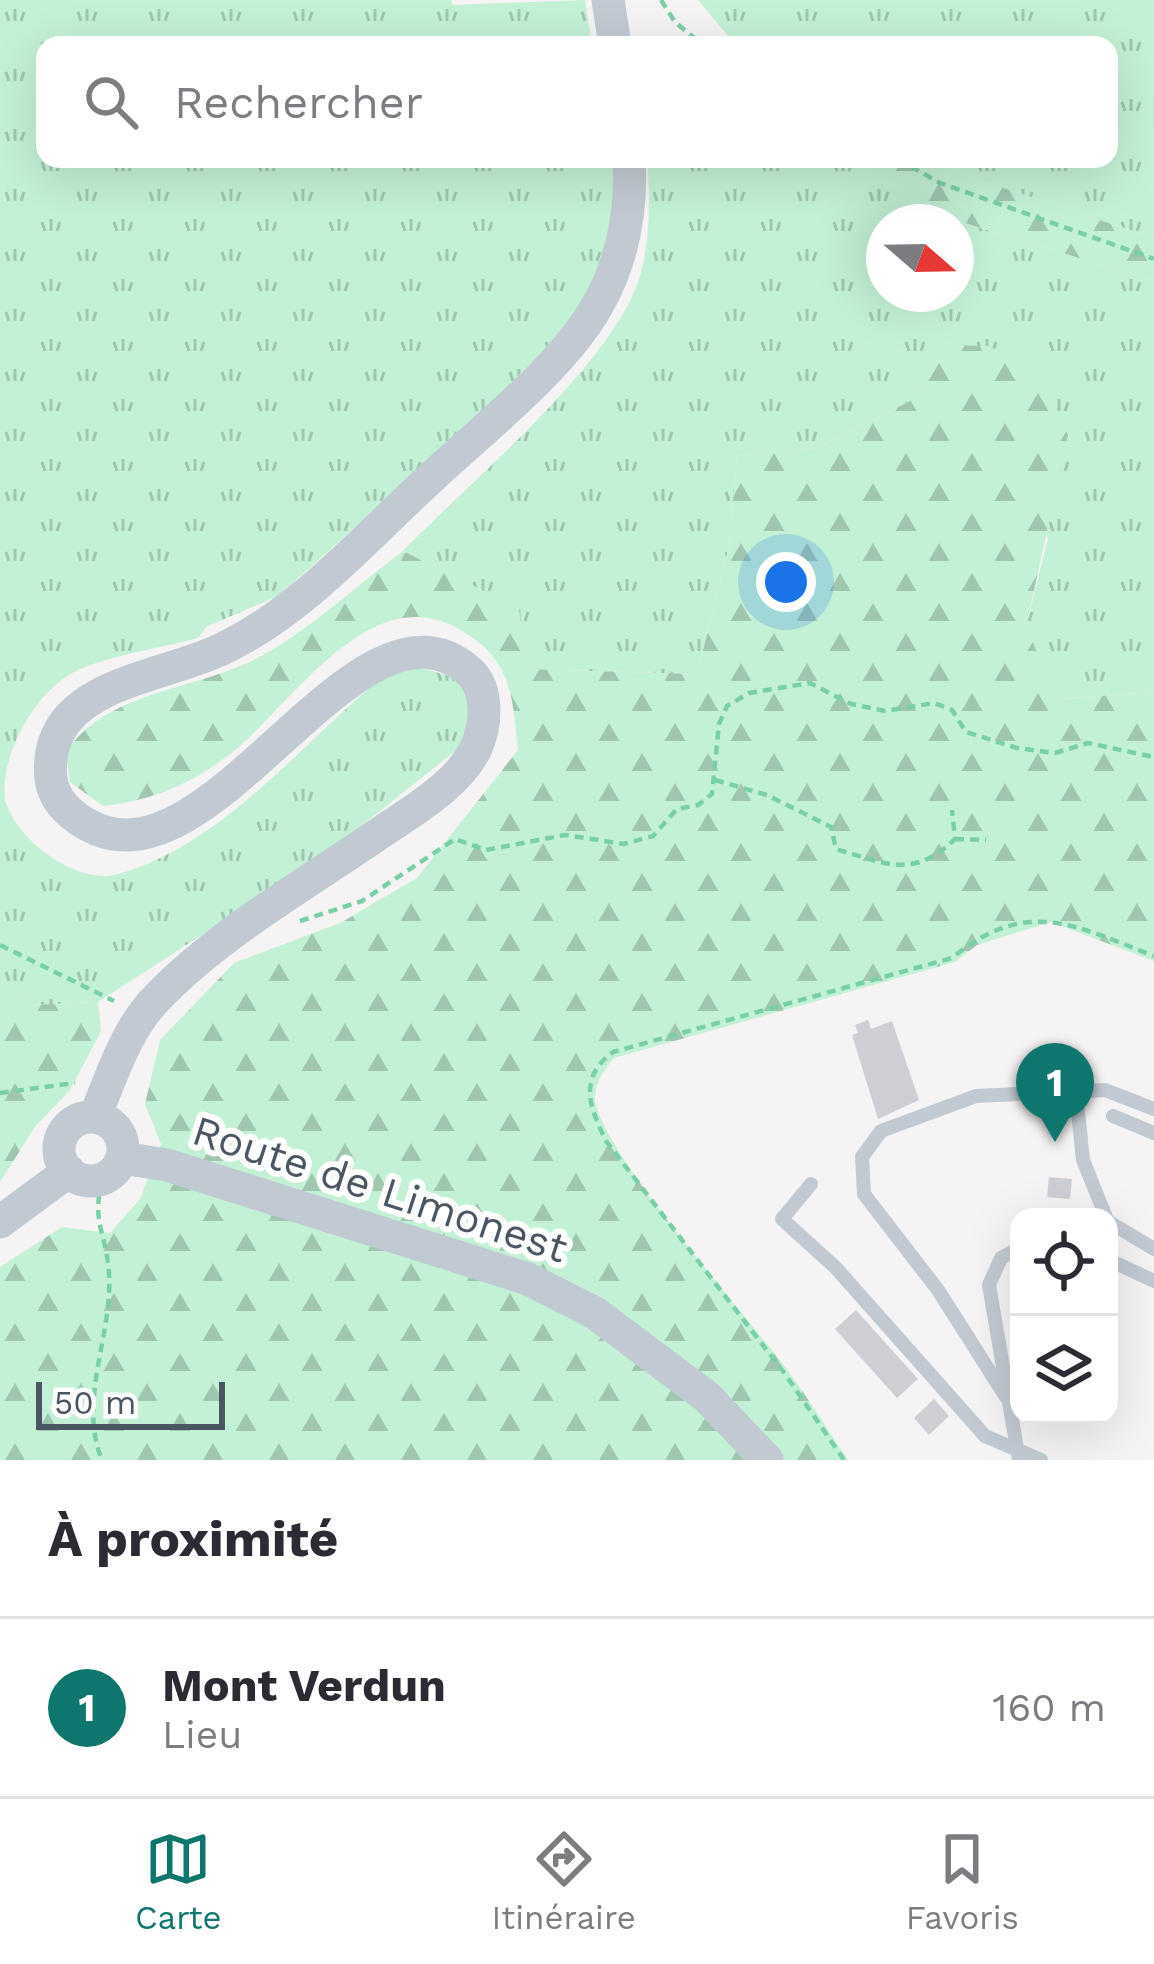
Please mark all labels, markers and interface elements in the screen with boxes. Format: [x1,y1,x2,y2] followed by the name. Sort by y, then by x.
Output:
[36,36,1118,168] search box
[78,69,144,135] icon: search
[174,76,423,129] text: Rechercher
[866,204,974,312] north arrow
[756,552,816,612] your location
[1016,1043,1094,1142] pin: 1
[187,1105,573,1273] street label: Route de Limonest
[1010,1208,1118,1424] map controls
[1010,1208,1118,1316] button: locate
[1010,1316,1118,1424] button: layers
[36,1376,225,1429] scale bar
[54,1383,136,1422] text: 50 m
[48,1509,338,1568] text: À proximité
[162,1659,446,1712] text: Mont Verdun
[79,1685,95,1730] text: 1
[992,1685,1106,1730] text: 160 m
[162,1712,242,1757] text: Lieu
[135,1826,222,1937] tab: Carte
[492,1826,636,1937] tab: Itinéraire
[906,1826,1019,1937] tab: Favoris

